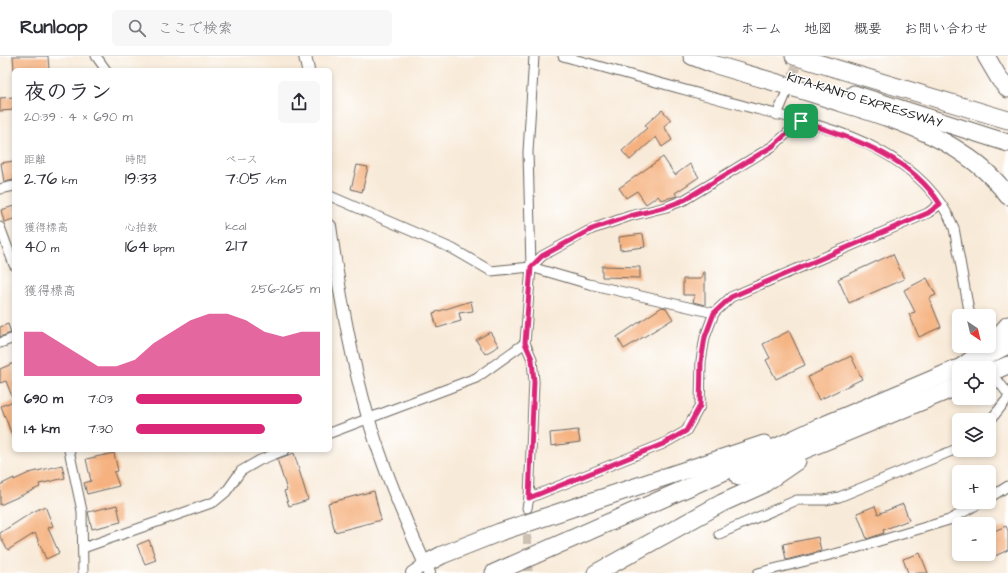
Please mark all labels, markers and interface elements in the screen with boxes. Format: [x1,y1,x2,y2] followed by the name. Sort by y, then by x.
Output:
[112,10,392,46] search box
[20,14,88,41] text: Runloop
[126,17,148,39] icon: search
[158,18,233,39] text: ここで検索
[741,19,782,39] text: ホーム
[804,19,832,39] text: 地図
[854,19,882,39] text: 概要
[904,19,988,39] text: お問い合わせ
[785,68,945,132] street label: KITA-KANTO EXPRESSWAY
[24,77,112,108] text: 夜のラン
[278,81,320,123] button: share
[784,104,818,138] pin
[24,108,133,126] text: 20:39 · 4 × 690 m
[790,110,812,132] icon: arrive
[24,152,46,167] text: 距離
[125,152,147,167] text: 時間
[225,152,258,167] text: ペース
[24,167,57,191] text: 2.76
[125,167,157,191] text: 19:33
[225,167,261,191] text: 7:05
[57,173,77,188] text: km
[261,173,286,188] text: /km
[225,219,246,234] text: kcal
[24,220,68,235] text: 獲得標高
[125,220,158,235] text: 心拍数
[225,234,248,258] text: 217
[24,235,46,259] text: 40
[125,235,149,259] text: 164
[46,241,59,256] text: m
[149,241,174,256] text: bpm
[251,280,320,298] text: 256–265 m
[24,282,76,300] text: 獲得標高
[952,309,996,353] north arrow
[952,309,996,561] map controls
[952,361,996,405] button: locate
[24,390,63,408] text: 690 m
[88,390,113,408] text: 7:03
[952,413,996,457] button: layers
[24,420,60,438] text: 1.4 km
[88,420,113,438] text: 7:30
[952,465,996,509] button: +
[952,517,996,561] button: −

